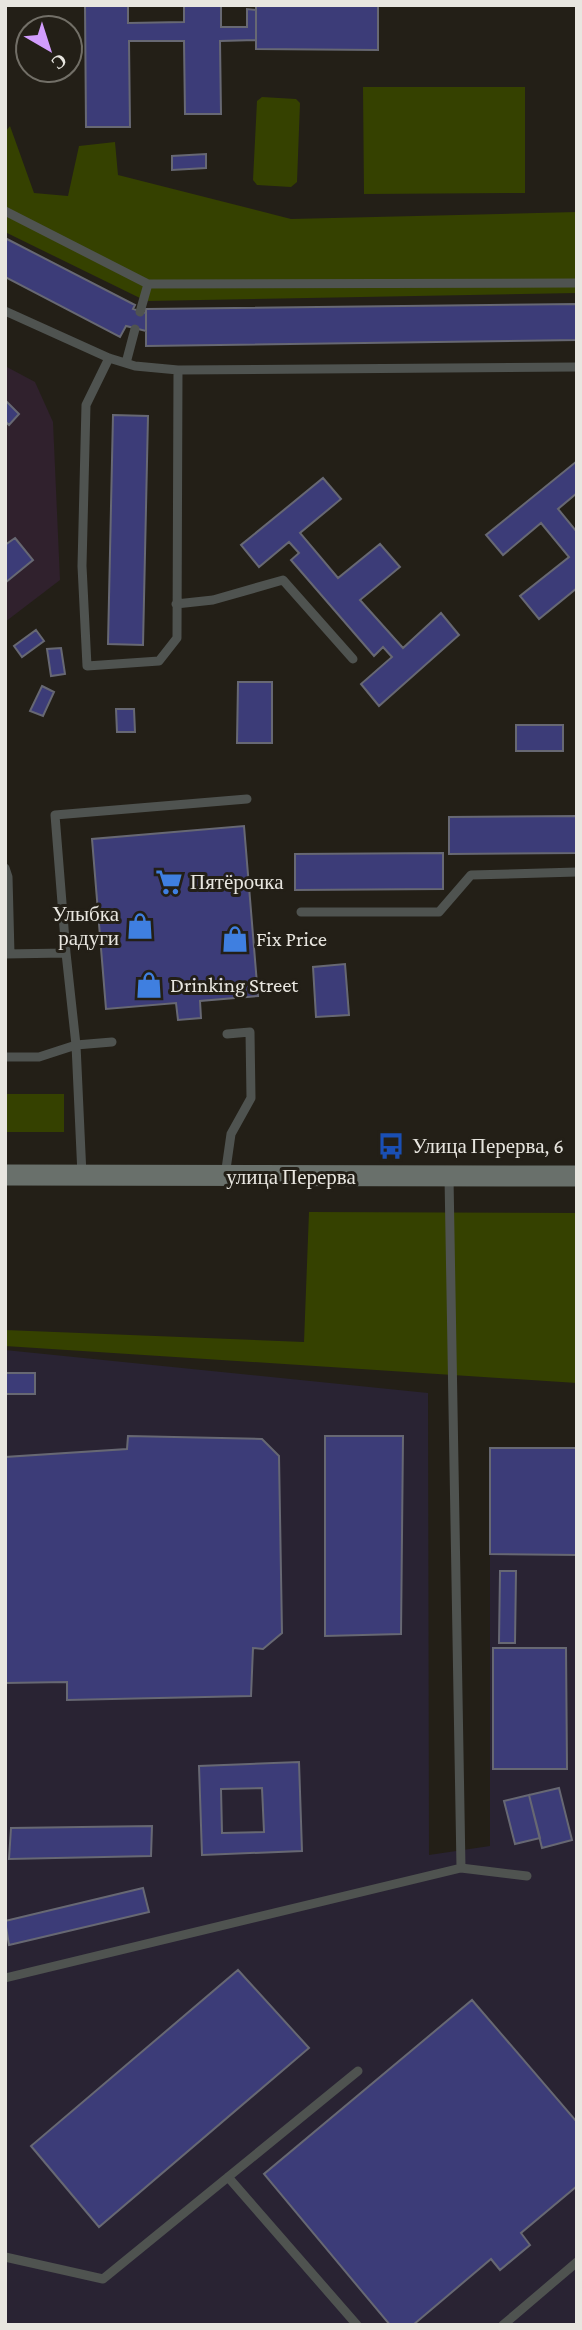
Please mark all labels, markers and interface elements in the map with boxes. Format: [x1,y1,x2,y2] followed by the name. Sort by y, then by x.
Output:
[14,14,84,84] north arrow
[47,49,71,74] text: С
[154,867,184,897] supermarket icon: Пятёрочка
[190,870,284,894] place label: Пятёрочка
[52,902,120,950] place label: Улыбка радуги
[125,911,155,941] shop icon: Улыбка радуги
[220,924,250,954] shop icon: Fix Price
[256,927,327,951] place label: Fix Price
[134,970,164,1000] shop icon: Drinking Street
[170,973,299,997] place label: Drinking Street
[376,1131,406,1161] bus stop icon: Улица Перерва, 6
[412,1134,564,1158] place label: Улица Перерва, 6
[226,1165,356,1189] street label: улица Перерва

